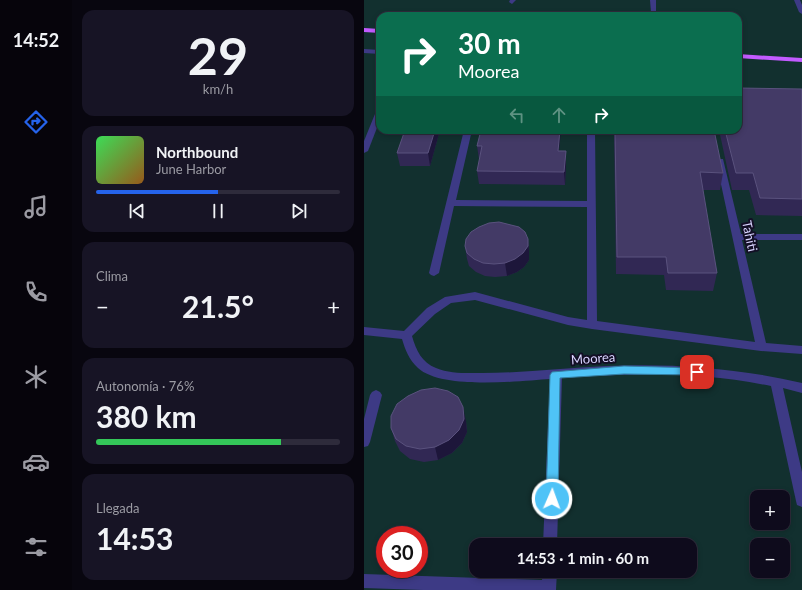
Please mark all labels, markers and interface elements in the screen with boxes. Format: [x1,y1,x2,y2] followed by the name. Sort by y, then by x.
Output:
[188,24,248,86] text: 29
[458,26,521,60] text: 30 m
[392,28,444,80] icon: right
[13,29,59,51] text: 14:52
[458,60,519,82] text: Moorea
[203,81,233,97] text: km/h
[506,104,528,126] icon: left
[548,104,570,126] icon: ahead
[590,104,612,126] icon: right
[22,108,50,136] icon: directions
[156,143,238,161] text: Northbound
[156,161,226,177] text: June Harbor
[22,193,50,221] icon: music
[126,200,148,222] icon: previous
[207,200,229,222] icon: pause
[288,200,310,222] icon: next
[739,219,761,253] street label: Tahiti
[96,268,128,284] text: Clima
[22,278,50,306] icon: phone
[182,288,254,324] text: 21.5°
[96,293,109,320] text: −
[327,293,340,320] text: +
[570,348,616,368] street label: Moorea
[680,355,714,389] pin
[686,361,708,383] icon: arrive
[22,363,50,391] icon: climate
[96,378,194,394] text: Autonomía · 76%
[96,398,197,434] text: 380 km
[22,448,50,476] icon: car
[531,478,573,520] position arrow
[750,490,790,578] map controls
[750,490,790,530] button: +
[96,500,140,516] text: Llegada
[96,520,173,556] text: 14:53
[376,526,428,578] speed limit sign: 30
[22,533,50,561] icon: filters
[750,538,790,578] button: −
[517,549,649,567] text: 14:53 · 1 min · 60 m

